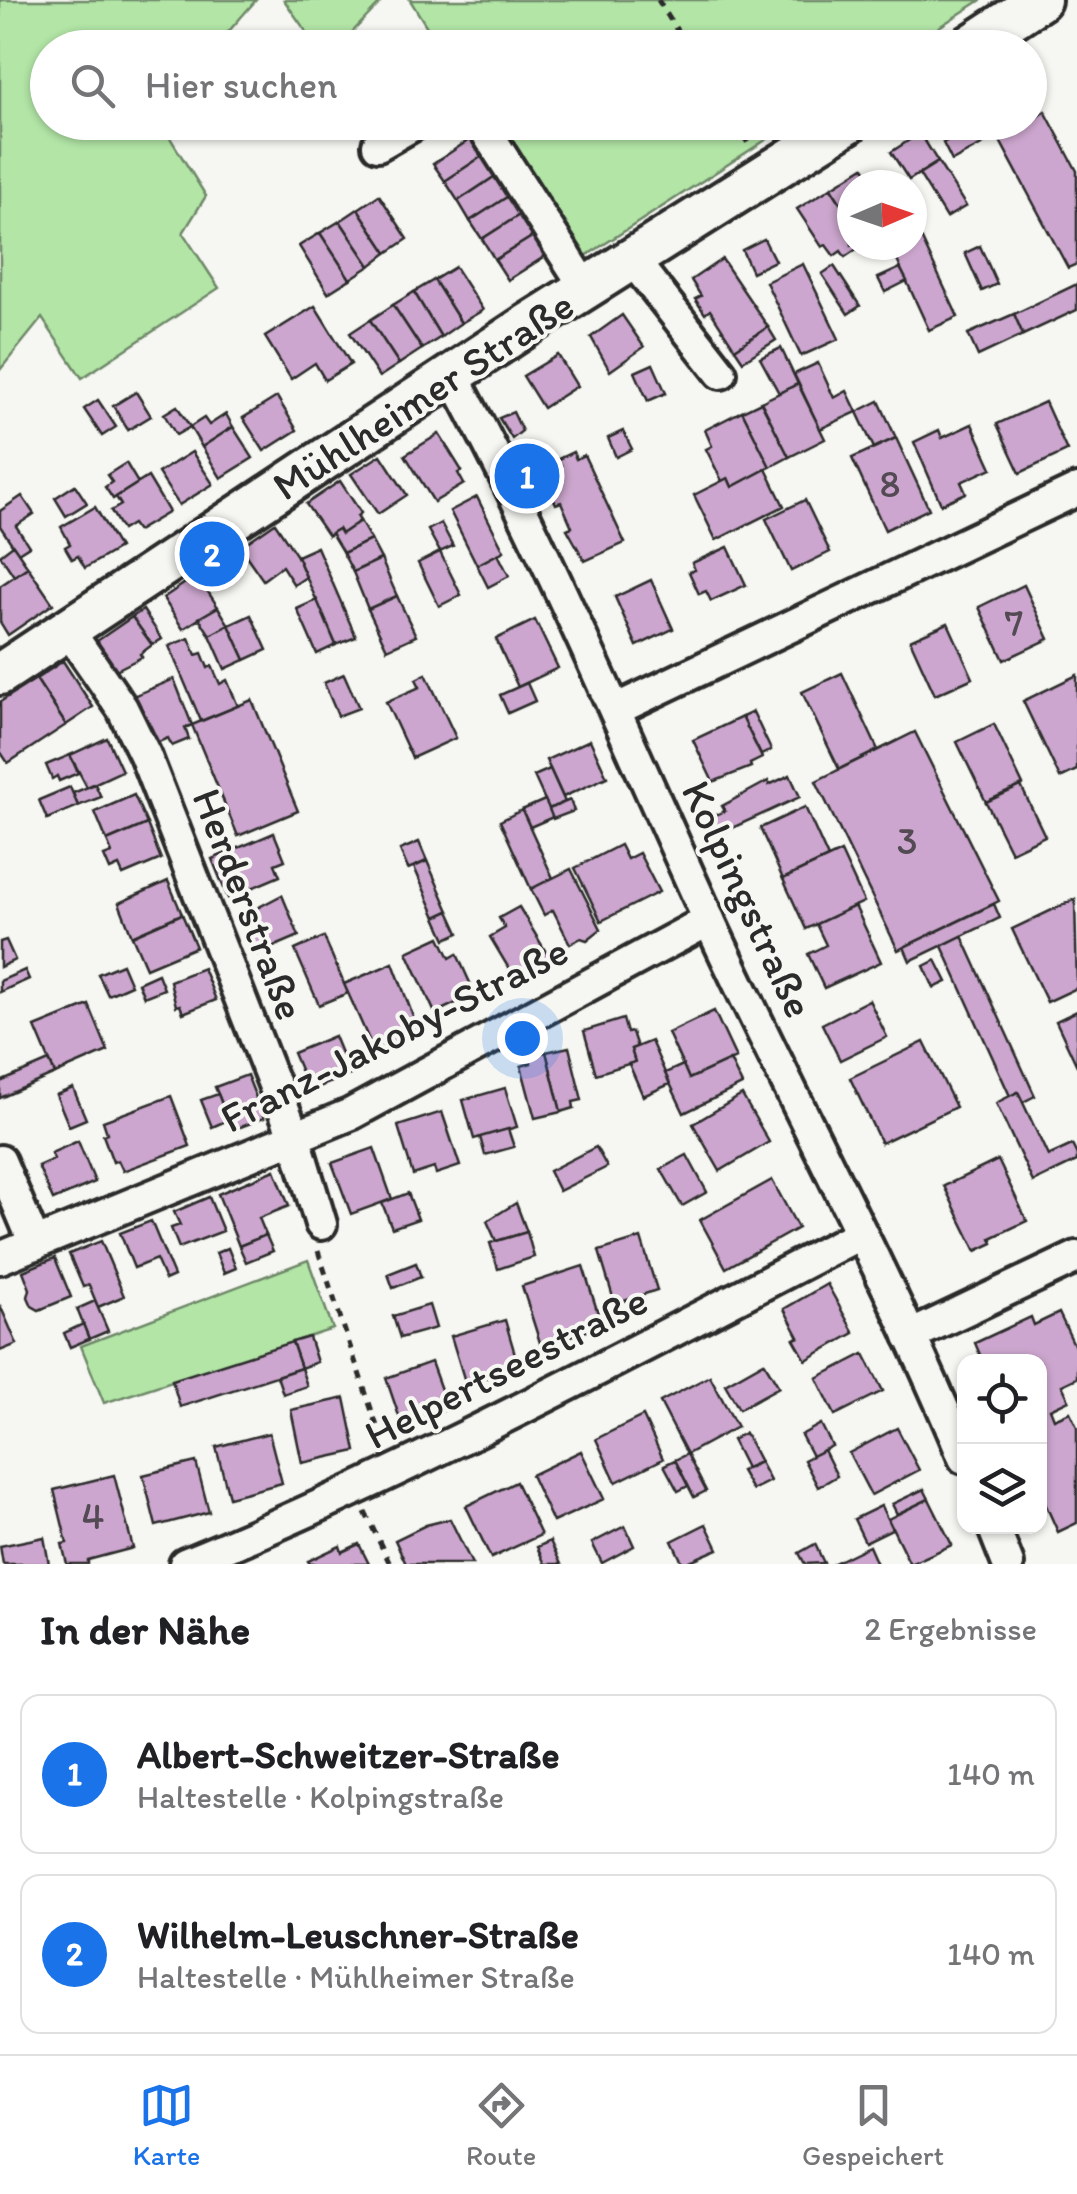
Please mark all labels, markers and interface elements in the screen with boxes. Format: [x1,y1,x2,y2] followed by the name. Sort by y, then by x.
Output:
[30,30,1047,140] search box
[65,58,120,113] icon: search
[145,62,337,108] text: Hier suchen
[837,170,927,260] north arrow
[263,279,583,511] street label: Mühlheimer Straße
[494,438,560,514] pin: 1
[880,461,900,507] house number: 8
[180,516,244,592] pin: 2
[1005,600,1023,646] house number: 7
[671,772,825,1026] street label: Kolpingstraße
[182,781,316,1027] street label: Herderstraße
[897,818,917,864] house number: 3
[212,924,576,1144] street label: Franz-Jakoby-Straße
[497,1013,548,1064] your location
[356,1274,656,1460] street label: Helpertseestraße
[957,1354,1047,1534] map controls
[957,1354,1047,1444] button: locate
[957,1444,1047,1534] button: layers
[82,1493,104,1539] house number: 4
[40,1604,250,1655] text: In der Nähe
[864,1610,1037,1648] text: 2 Ergebnisse
[137,1732,559,1778] text: Albert-Schweitzer-Straße
[67,1755,82,1793] text: 1
[947,1755,1035,1793] text: 140 m
[137,1778,504,1816] text: Haltestelle · Kolpingstraße
[137,1912,579,1958] text: Wilhelm-Leuschner-Straße
[66,1935,83,1973] text: 2
[947,1935,1035,1973] text: 140 m
[137,1958,575,1996] text: Haltestelle · Mühlheimer Straße
[133,2078,200,2172] tab: Karte
[466,2078,536,2172] tab: Route
[802,2078,944,2172] tab: Gespeichert

